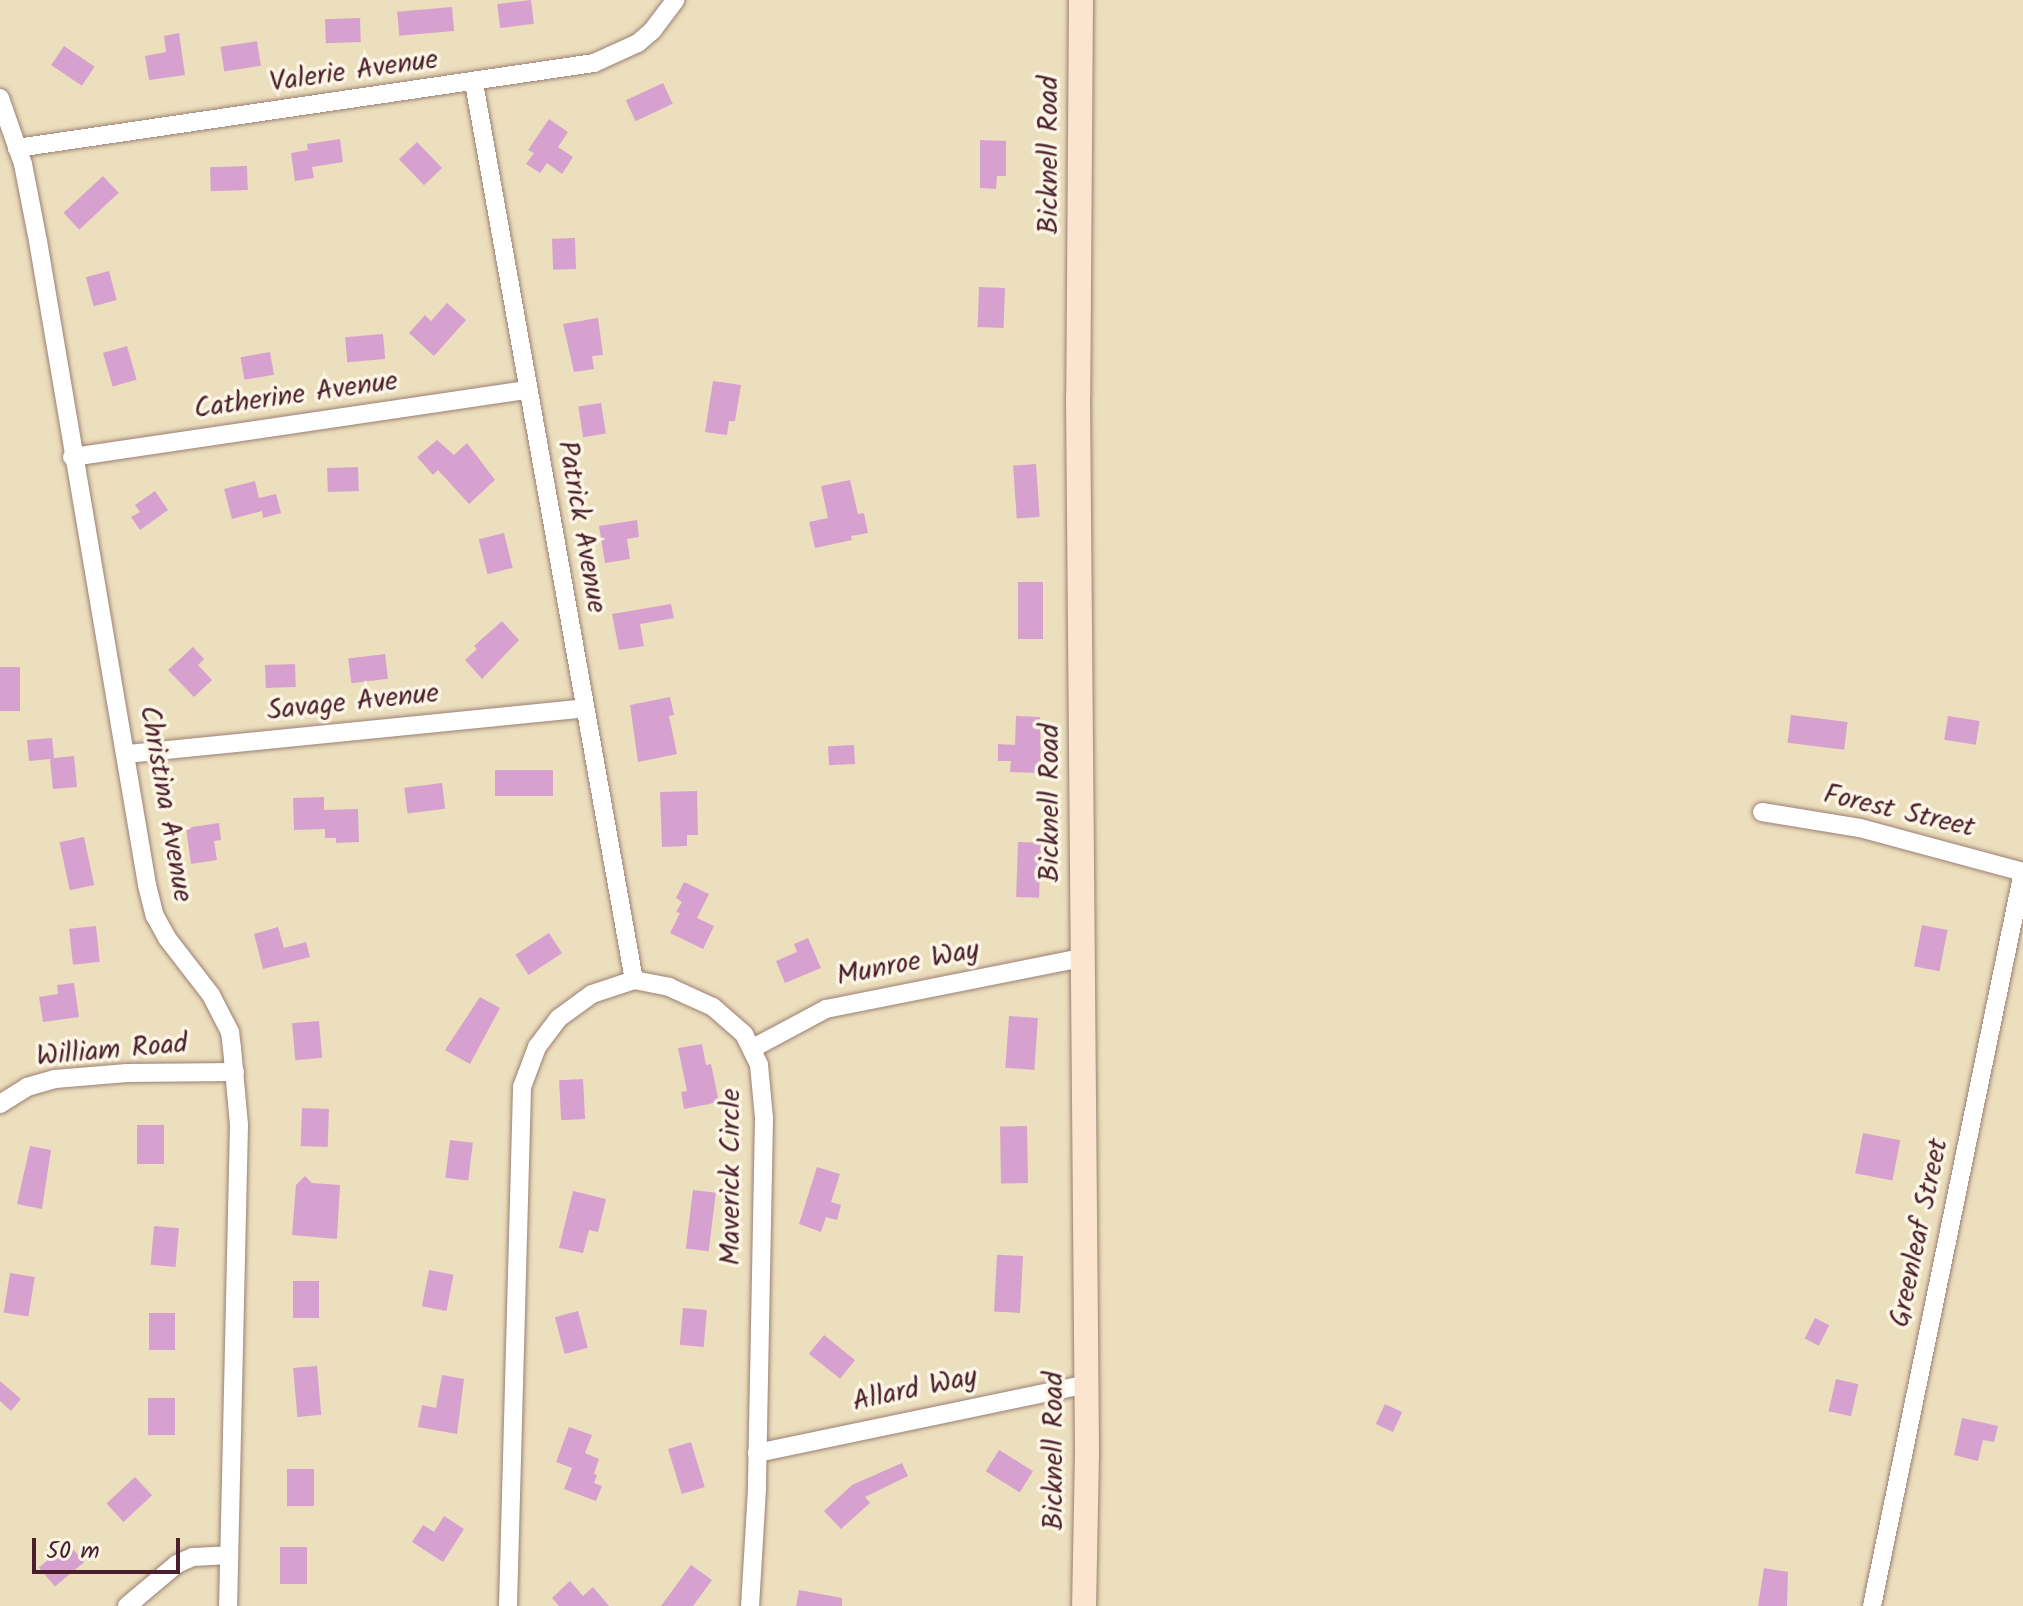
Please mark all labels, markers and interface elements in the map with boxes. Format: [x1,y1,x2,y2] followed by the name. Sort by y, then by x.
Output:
[268,44,440,100] street label: Valerie Avenue
[1033,76,1067,234] street label: Bicknell Road
[192,365,400,427] street label: Catherine Avenue
[549,438,613,616] street label: Patrick Avenue
[265,677,441,729] street label: Savage Avenue
[131,703,199,905] street label: Christina Avenue
[1034,724,1068,882] street label: Bicknell Road
[1820,778,1978,846] street label: Forest Street
[834,934,982,994] street label: Munroe Way
[35,1028,189,1074] street label: William Road
[715,1088,749,1266] street label: Maverick Circle
[1884,1136,1956,1330] street label: Greenleaf Street
[850,1360,980,1420] street label: Allard Way
[1038,1372,1072,1530] street label: Bicknell Road
[36,1522,184,1572] scale bar
[46,1532,100,1571] text: 50 m

